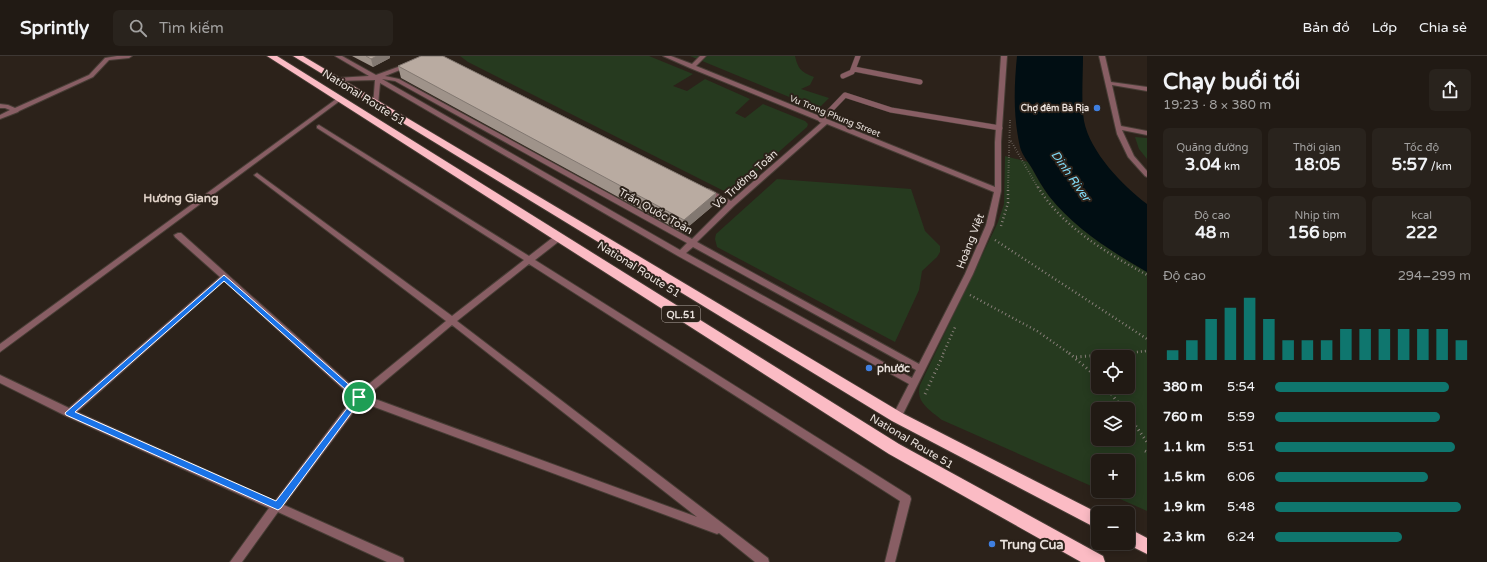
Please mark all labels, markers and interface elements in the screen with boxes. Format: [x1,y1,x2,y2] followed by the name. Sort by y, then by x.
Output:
[113,10,393,46] search box
[20,17,89,39] text: Sprintly
[127,17,149,39] icon: search
[159,19,224,37] text: Tìm kiếm
[1303,19,1350,36] text: Bản đồ
[1372,19,1397,36] text: Lớp
[1419,19,1467,36] text: Chia sẻ
[320,67,408,128] street label: National Route 51
[1163,69,1300,95] text: Chạy buổi tối
[1429,69,1471,111] button: share
[788,93,882,140] street label: Vu Trong Phung Street
[1163,97,1271,113] text: 19:23 · 8 × 380 m
[1021,103,1089,114] place label: Chợ đêm Bà Rịa
[1092,103,1102,113] marker: Chợ đêm Bà Rịa
[1176,141,1249,154] text: Quãng đường
[1293,141,1341,154] text: Thời gian
[1404,141,1439,154] text: Tốc độ
[710,147,780,212] street label: Võ Trường Toản
[1048,148,1094,205] water label: Dinh River
[1185,154,1221,175] text: 3.04
[1293,154,1341,175] text: 18:05
[1392,154,1428,175] text: 5:57
[1221,160,1240,173] text: km
[1428,160,1452,173] text: /km
[617,186,695,237] street label: Trần Quốc Toản
[143,191,219,206] district label: Hương Giang
[1194,209,1231,222] text: Độ cao
[1294,209,1340,222] text: Nhịp tim
[1411,209,1432,222] text: kcal
[954,212,987,271] street label: Hoàng Việt
[1195,222,1217,243] text: 48
[1288,222,1320,243] text: 156
[1406,222,1438,243] text: 222
[1217,228,1229,241] text: m
[1320,228,1346,241] text: bpm
[595,239,683,300] street label: National Route 51
[1163,268,1206,284] text: Độ cao
[1398,268,1471,284] text: 294–299 m
[662,306,700,322] road number: QL.51
[1091,350,1135,550] map controls
[1091,350,1135,394] button: locate
[877,362,910,376] place label: phước
[864,363,874,373] marker: phước
[1163,379,1203,395] text: 380 m
[1227,379,1255,395] text: 5:54
[342,380,376,414] pin
[348,386,370,408] icon: arrive
[1091,402,1135,446] button: layers
[1163,409,1203,425] text: 760 m
[1227,409,1255,425] text: 5:59
[868,411,956,472] street label: National Route 51
[1163,439,1205,455] text: 1.1 km
[1227,439,1255,455] text: 5:51
[1091,454,1135,498] button: +
[1163,469,1205,485] text: 1.5 km
[1227,469,1255,485] text: 6:06
[1163,499,1205,515] text: 1.9 km
[1227,499,1255,515] text: 5:48
[1091,506,1135,550] button: −
[1163,529,1205,545] text: 2.3 km
[1227,529,1255,545] text: 6:24
[999,537,1064,553] place label: Trung Cua
[987,539,997,549] marker: Trung Cua

